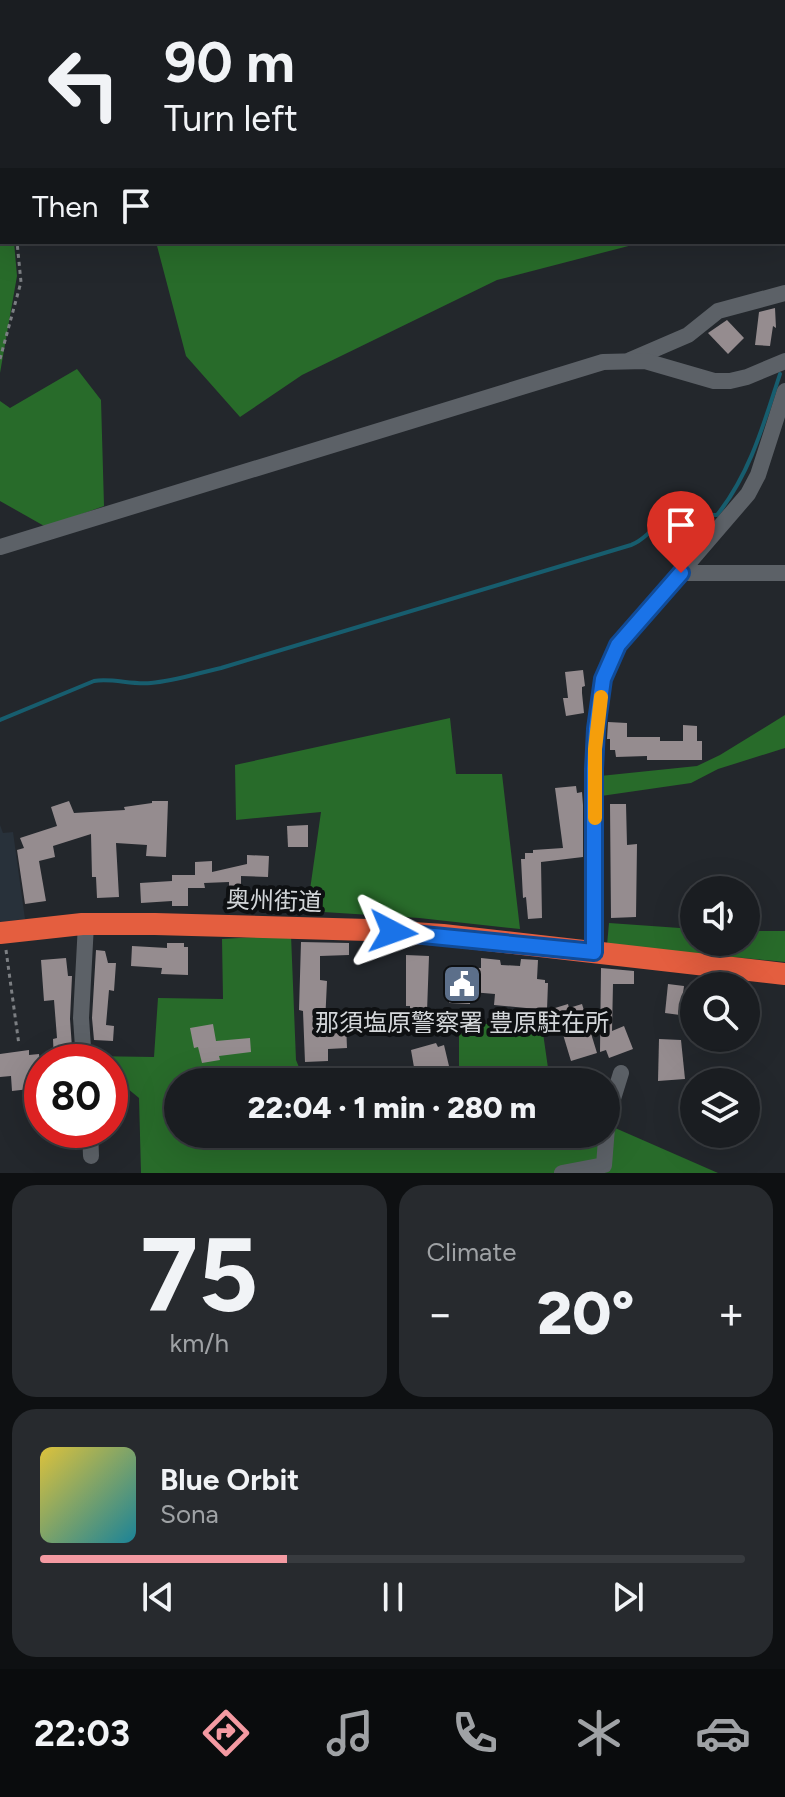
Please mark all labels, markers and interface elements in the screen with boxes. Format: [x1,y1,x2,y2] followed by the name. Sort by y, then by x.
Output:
[164,29,295,96] text: 90 m
[32,32,136,136] icon: left
[164,97,298,140] text: Turn left
[114,184,158,228] icon: arrive
[32,188,98,225] text: Then
[647,491,715,573] pin
[659,503,703,547] icon: arrive
[680,876,760,1148] map controls
[680,876,760,956] button: sound
[226,884,322,917] street label: 奥州街道
[351,890,435,974] position arrow
[441,963,483,1005] public building icon: 那須塩原警察署 豊原駐在所
[680,972,760,1052] button: search
[315,1008,609,1037] place label: 那須塩原警察署 豊原駐在所
[24,1044,128,1148] speed limit sign: 80
[680,1068,760,1148] button: layers
[248,1089,536,1126] text: 22:04 · 1 min · 280 m
[140,1212,258,1337] text: 75
[427,1236,516,1268] text: Climate
[537,1277,634,1349] text: 20°
[427,1287,454,1340] text: −
[718,1287,745,1340] text: +
[170,1327,229,1359] text: km/h
[160,1461,299,1498] text: Blue Orbit
[160,1498,219,1530] text: Sona
[136,1575,180,1619] icon: previous
[371,1575,415,1619] icon: pause
[606,1575,650,1619] icon: next
[198,1705,254,1761] icon: directions
[322,1705,378,1761] icon: music
[447,1705,503,1761] icon: phone
[571,1705,627,1761] icon: climate
[695,1705,751,1761] icon: car
[34,1712,130,1755] text: 22:03

